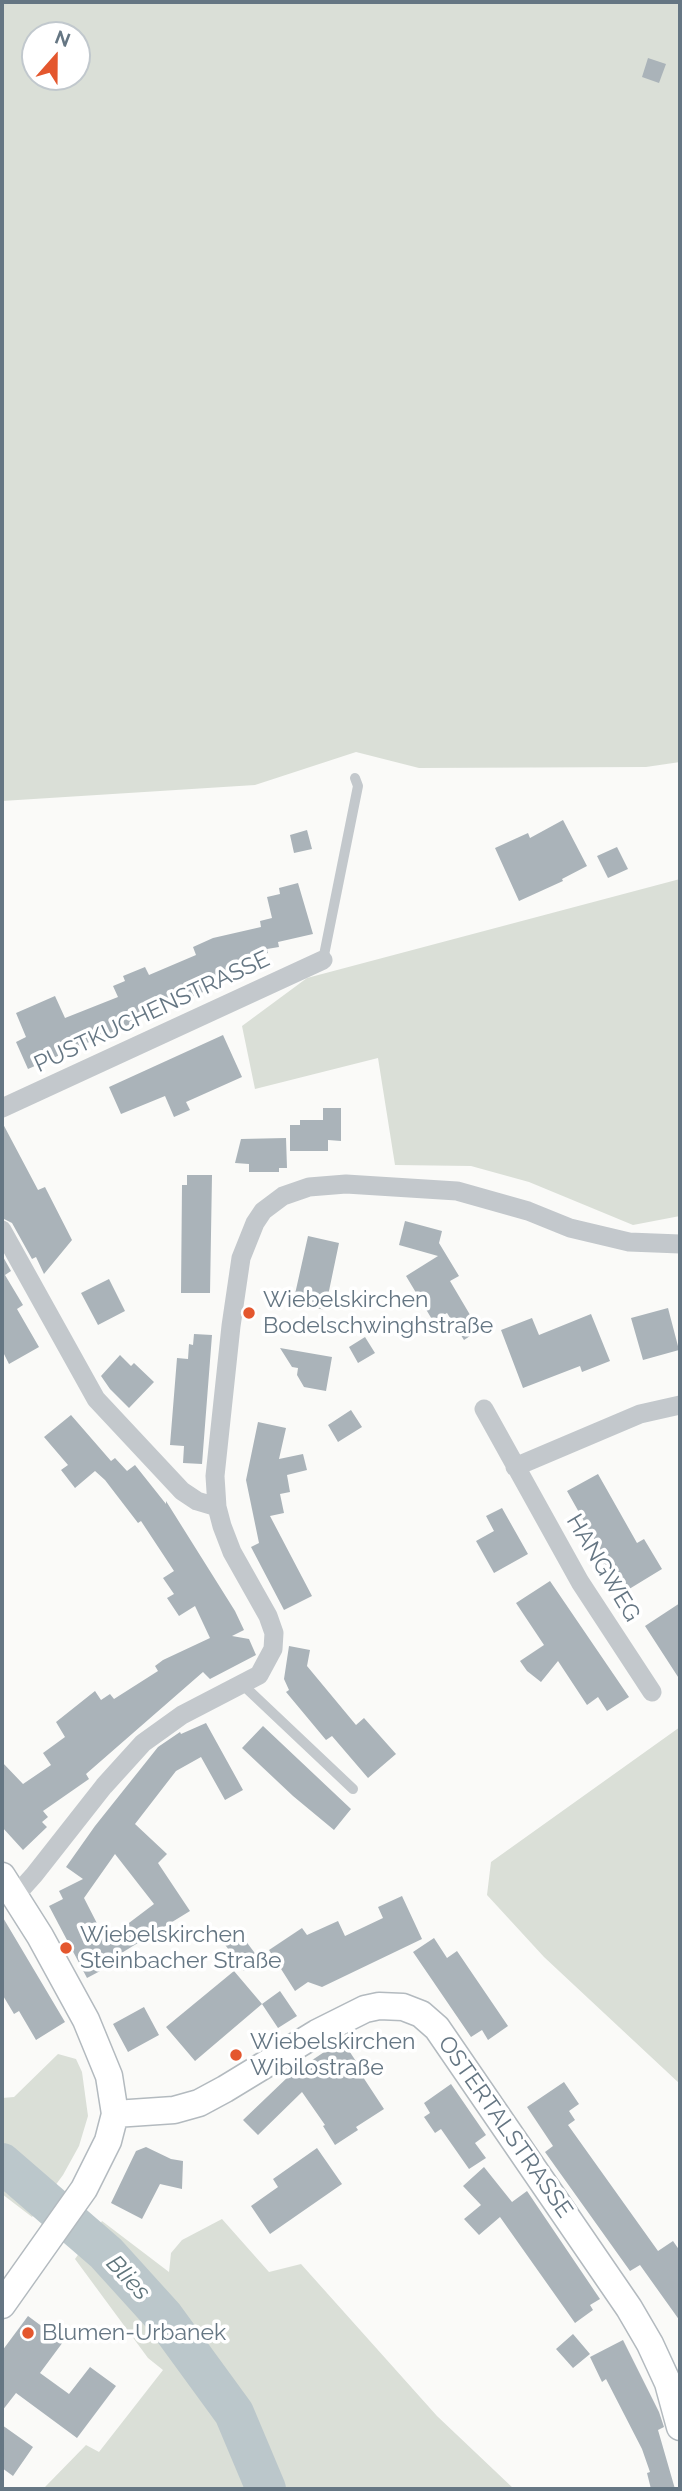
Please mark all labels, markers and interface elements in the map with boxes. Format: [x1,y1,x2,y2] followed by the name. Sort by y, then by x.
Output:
[21,21,91,91] north arrow
[52,25,74,51] text: N
[30,945,274,1079] street label: PUSTKUCHENSTRASSE
[263,1286,493,1340] place label: Wiebelskirchen Bodelschwinghstraße
[241,1305,257,1321] marker: Wiebelskirchen Bodelschwinghstraße
[560,1509,646,1627] street label: HANGWEG
[80,1921,282,1975] place label: Wiebelskirchen Steinbacher Straße
[58,1940,74,1956] marker: Wiebelskirchen Steinbacher Straße
[250,2028,415,2082] place label: Wiebelskirchen Wibilostraße
[432,2031,578,2223] street label: OSTERTALSTRASSE
[228,2047,244,2063] marker: Wiebelskirchen Wibilostraße
[100,2250,156,2306] water label: Blies
[42,2319,226,2347] place label: Blumen-Urbanek
[20,2325,36,2341] marker: Blumen-Urbanek

